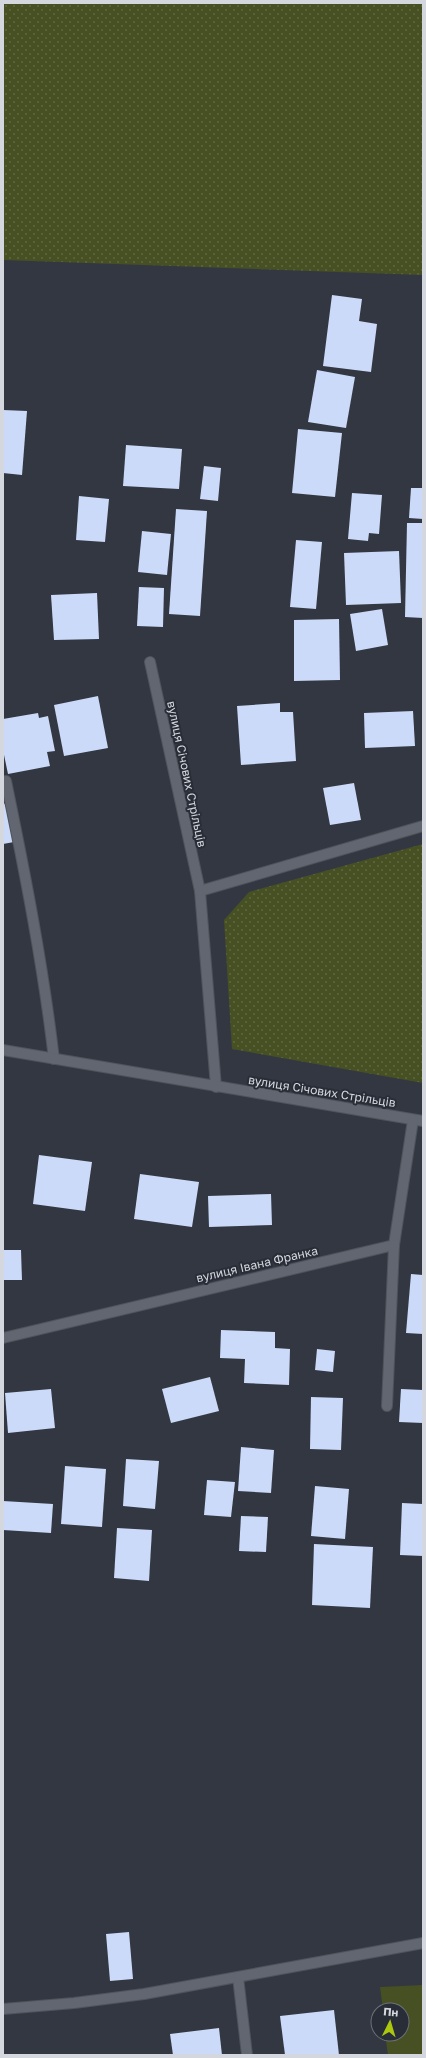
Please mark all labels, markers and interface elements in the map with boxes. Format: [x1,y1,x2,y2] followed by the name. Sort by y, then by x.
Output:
[164,700,210,849] street label: вулиця Січових Стрільців
[247,1072,397,1110] street label: вулиця Січових Стрільців
[195,1243,319,1285] street label: вулиця Івана Франка
[370,2002,410,2042] north arrow
[383,2004,399,2019] text: Пн

